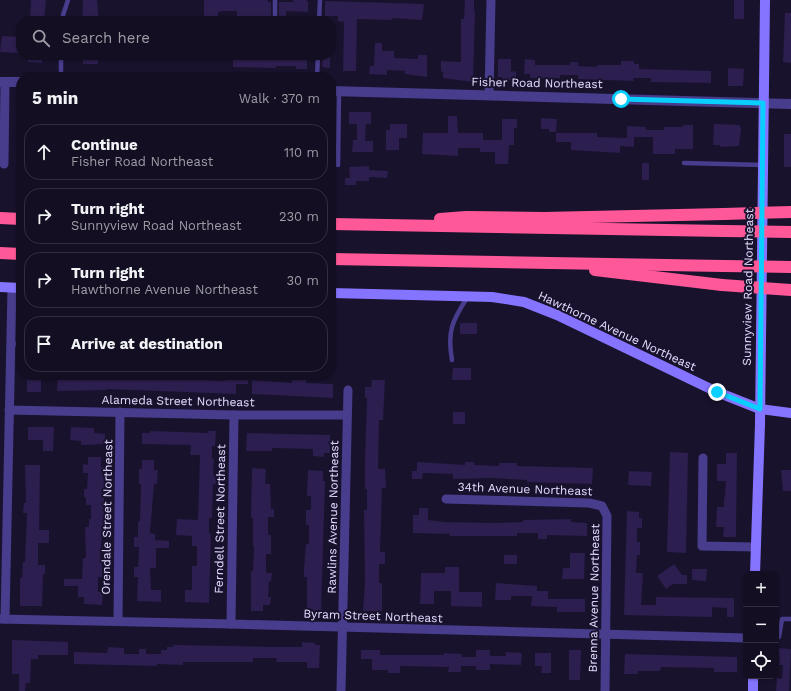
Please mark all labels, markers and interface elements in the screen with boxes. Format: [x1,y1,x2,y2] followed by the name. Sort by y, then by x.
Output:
[16,16,336,60] search box
[30,27,52,49] icon: search
[62,29,150,47] text: Search here
[471,75,603,91] street label: Fisher Road Northeast
[32,88,78,108] text: 5 min
[612,90,630,108] route start
[239,91,320,106] text: Walk · 370 m
[71,136,138,154] text: Continue
[33,141,55,163] icon: ahead
[284,145,319,160] text: 110 m
[71,154,213,169] text: Fisher Road Northeast
[71,200,144,218] text: Turn right
[33,205,55,227] icon: right
[740,208,756,366] street label: Sunnyview Road Northeast
[279,209,319,224] text: 230 m
[71,218,241,233] text: Sunnyview Road Northeast
[71,264,144,282] text: Turn right
[33,269,55,291] icon: right
[287,273,319,288] text: 30 m
[71,282,258,297] text: Hawthorne Avenue Northeast
[536,288,698,374] street label: Hawthorne Avenue Northeast
[33,333,55,355] icon: arrive
[71,335,223,353] text: Arrive at destination
[708,383,726,401] route end
[101,393,255,409] street label: Alameda Street Northeast
[99,439,115,595] street label: Orendale Street Northeast
[325,440,341,594] street label: Rawlins Avenue Northeast
[212,444,228,594] street label: Ferndell Street Northeast
[457,480,593,498] street label: 34th Avenue Northeast
[586,523,602,673] street label: Brenna Avenue Northeast
[743,571,779,679] map controls
[743,571,779,607] button: +
[303,607,443,625] street label: Byram Street Northeast
[743,607,779,643] button: −
[743,643,779,679] button: locate

